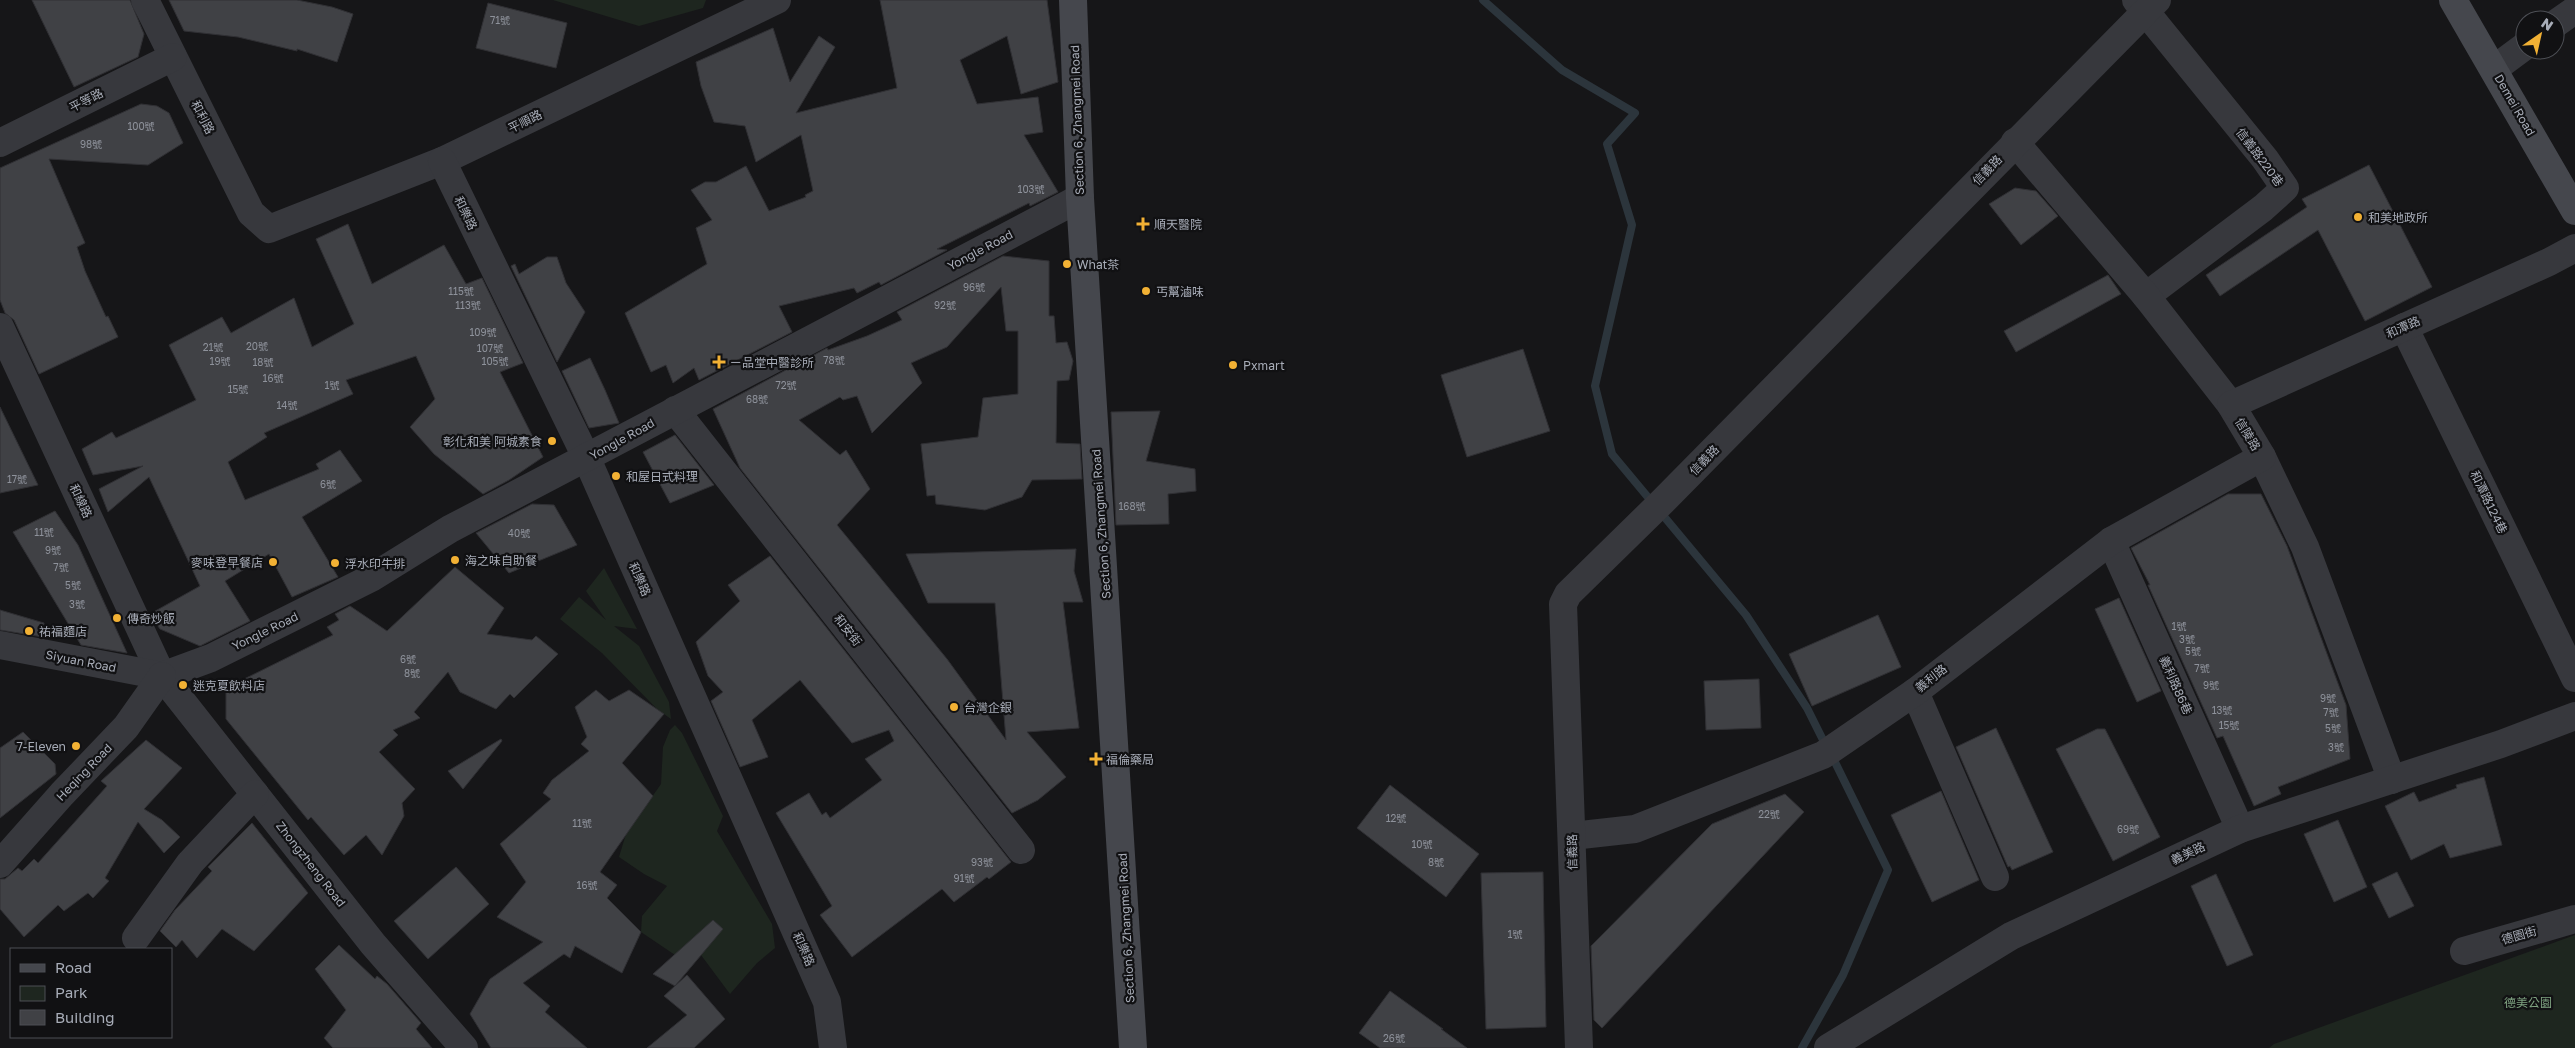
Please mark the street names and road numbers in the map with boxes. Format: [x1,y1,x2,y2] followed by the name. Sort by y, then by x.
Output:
[1067,45,1087,195] street label: Section 6, Zhangmei Road
[2491,72,2539,138] street label: Demei Road
[67,85,105,115] street label: 平等路
[188,98,218,136] street label: 和利路
[506,106,544,136] street label: 平順路
[2233,125,2287,189] street label: 信義路220巷
[1969,152,2005,188] street label: 信義路
[451,194,481,232] street label: 和樂路
[945,227,1015,273] street label: Yongle Road
[2383,313,2423,341] street label: 和潭路
[587,415,657,463] street label: Yongle Road
[2232,415,2264,453] street label: 信陵路
[1686,442,1722,478] street label: 信義路
[1088,449,1114,599] street label: Section 6, Zhangmei Road
[2467,468,2511,536] street label: 和潭路124巷
[67,482,95,520] street label: 和線路
[626,559,654,599] street label: 和樂路
[229,609,301,653] street label: Yongle Road
[831,611,865,649] street label: 和安街
[45,647,117,675] street label: Siyuan Road
[2156,653,2196,717] street label: 義利路86巷
[1912,661,1950,695] street label: 義利路
[53,740,115,804] street label: Heqing Road
[273,818,349,910] street label: Zhongzheng Road
[1564,834,1580,870] street label: 信義路
[2169,839,2207,867] street label: 義美路
[1115,853,1137,1003] street label: Section 6, Zhangmei Road
[2500,923,2538,947] street label: 德園街
[790,929,818,969] street label: 和樂路

